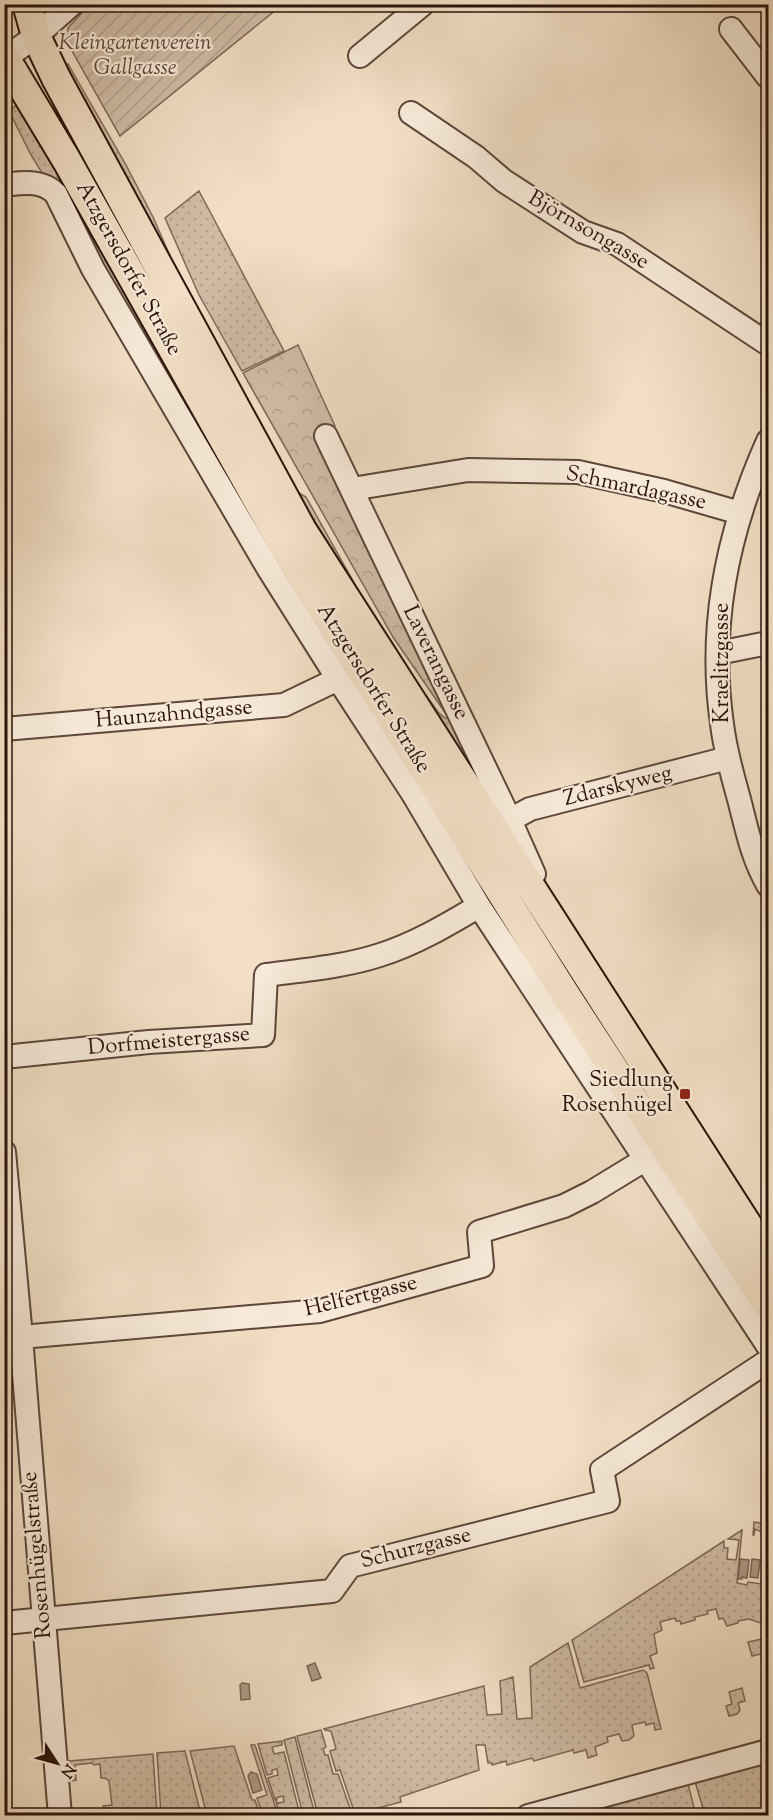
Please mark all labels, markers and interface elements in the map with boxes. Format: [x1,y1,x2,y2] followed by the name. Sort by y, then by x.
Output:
[59,28,212,85] park label: Kleingartenverein Gallgasse
[67,176,189,362] street label: Atzgersdorfer Straße
[521,183,655,279] street label: Björnsongasse
[563,459,709,519] street label: Schmardagasse
[308,598,438,780] street label: Atzgersdorfer Straße
[393,600,477,726] street label: Laverangasse
[707,603,739,723] street label: Kraelitzgasse
[94,692,254,738] street label: Haunzahndgasse
[560,758,676,816] street label: Zdarskyweg
[86,1019,252,1065] street label: Dorfmeistergasse
[562,1065,673,1122] place label: Siedlung Rosenhügel
[678,1087,692,1101] marker: Siedlung Rosenhügel
[301,1268,421,1326] street label: Helfertgasse
[15,1470,61,1640] street label: Rosenhügelstraße
[357,1520,475,1578] street label: Schurzgasse
[27,1733,87,1793] north arrow
[54,1758,80,1782] text: N

